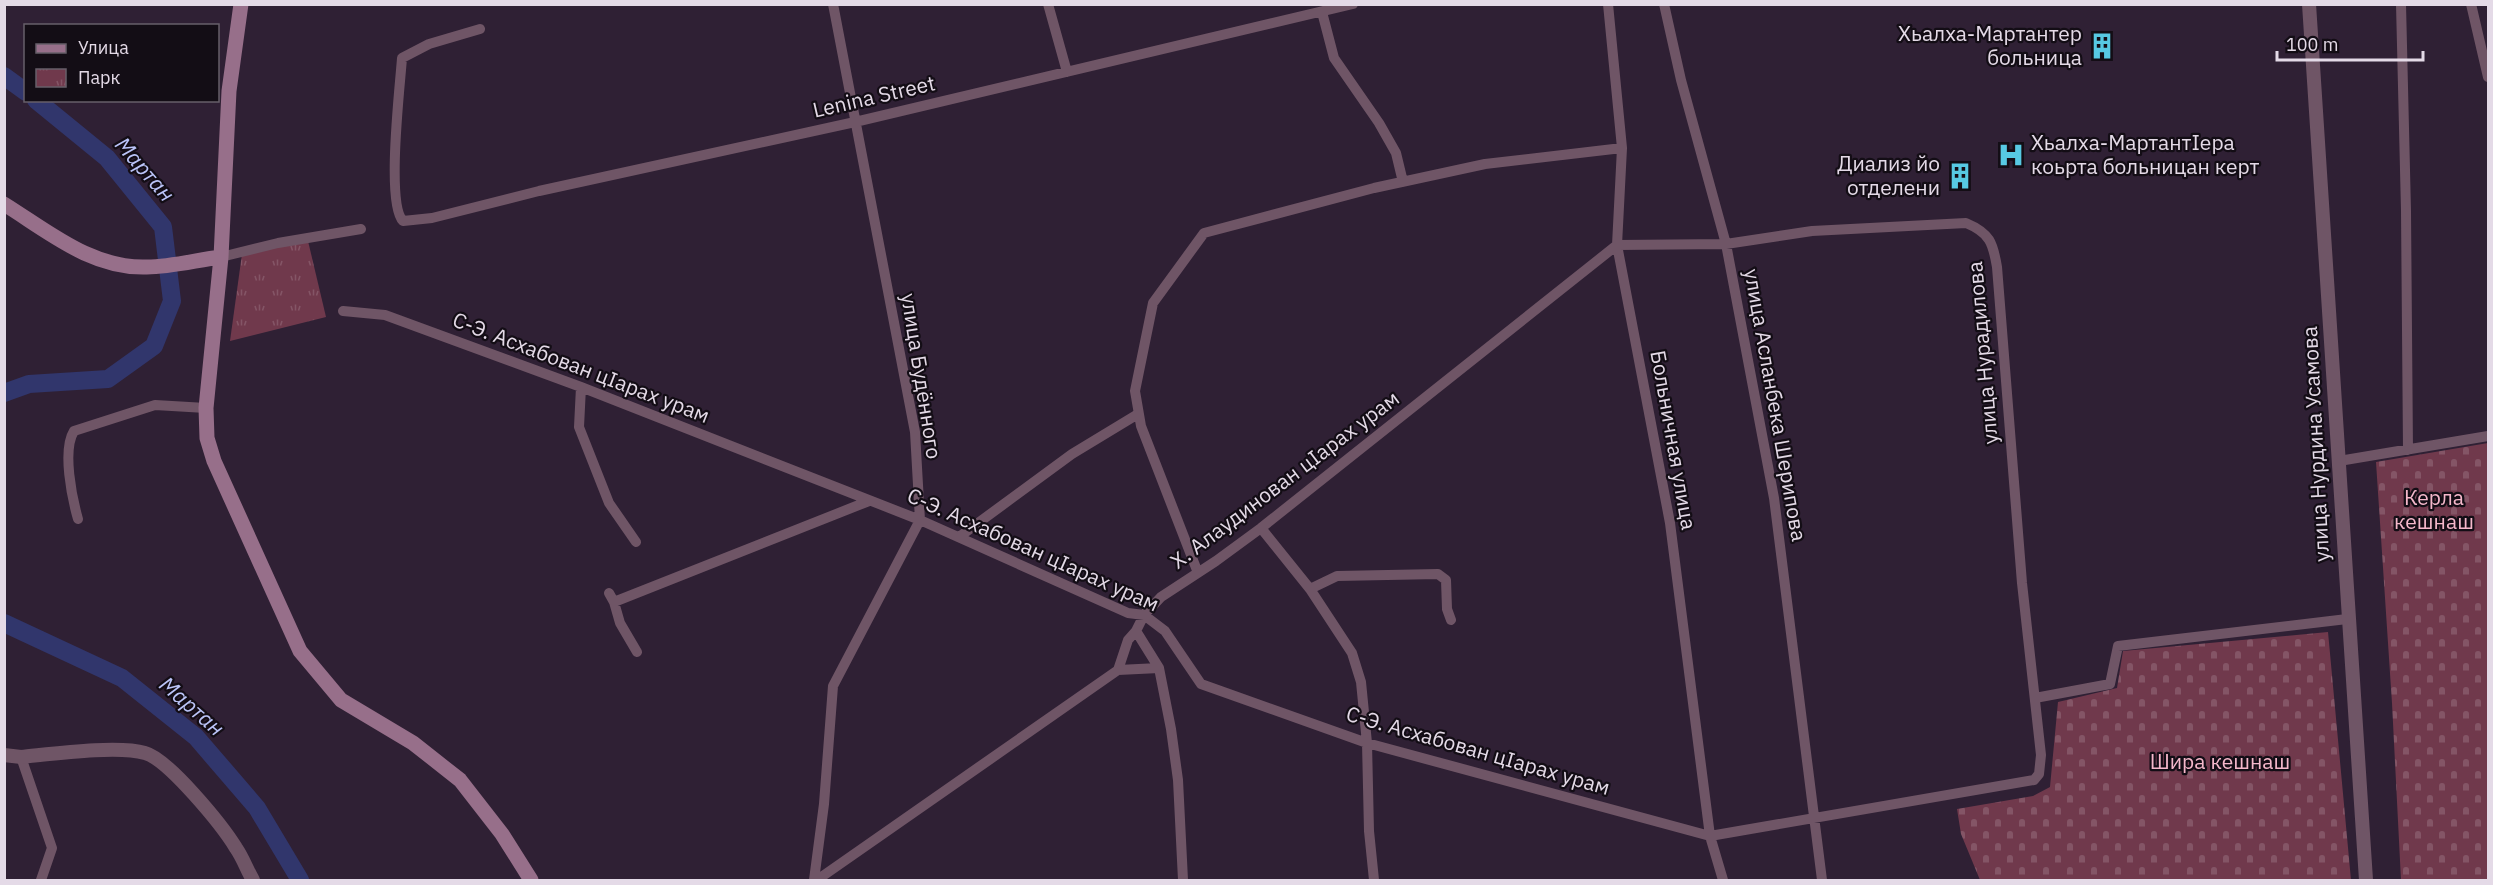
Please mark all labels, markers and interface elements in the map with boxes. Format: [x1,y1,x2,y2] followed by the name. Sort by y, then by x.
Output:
[1898,19,2082,71] place label: Хьалха-Мартантер больница
[24,24,219,102] legend
[2277,24,2422,62] scale bar
[2087,31,2117,61] building icon: Хьалха-Мартантер больница
[2286,33,2338,56] text: 100 m
[78,36,129,59] text: Улица
[78,66,121,89] text: Парк
[810,68,938,124] street label: Lenina Street
[2031,128,2259,180] place label: Хьалха-МартантIера коьрта больницан керт
[109,130,182,207] water label: Мартан
[1996,140,2026,170] hospital icon: Хьалха-МартантIера коьрта больницан керт
[1837,149,1940,201] place label: Диализ йо отделени
[1945,161,1975,191] building icon: Диализ йо отделени
[1960,260,2004,446] street label: улица Нурадилова
[1738,266,1814,543] street label: улица Асланбека Шерипова
[895,291,949,461] street label: улица Будённого
[449,305,714,429] street label: С-Э. Асхабован цIарах урам
[2295,326,2335,563] street label: улица Нурдина Усамова
[1644,348,1704,532] street label: Больничная улица
[1164,384,1404,574] street label: Х. Алаудинован цIарах урам
[903,481,1164,617] street label: С-Э. Асхабован цIарах урам
[2394,483,2474,535] park label: Керла кешнаш
[154,669,231,742] water label: Мартан
[1343,699,1613,801] street label: С-Э. Асхабован цIарах урам
[2150,747,2290,775] park label: Шира кешнаш

